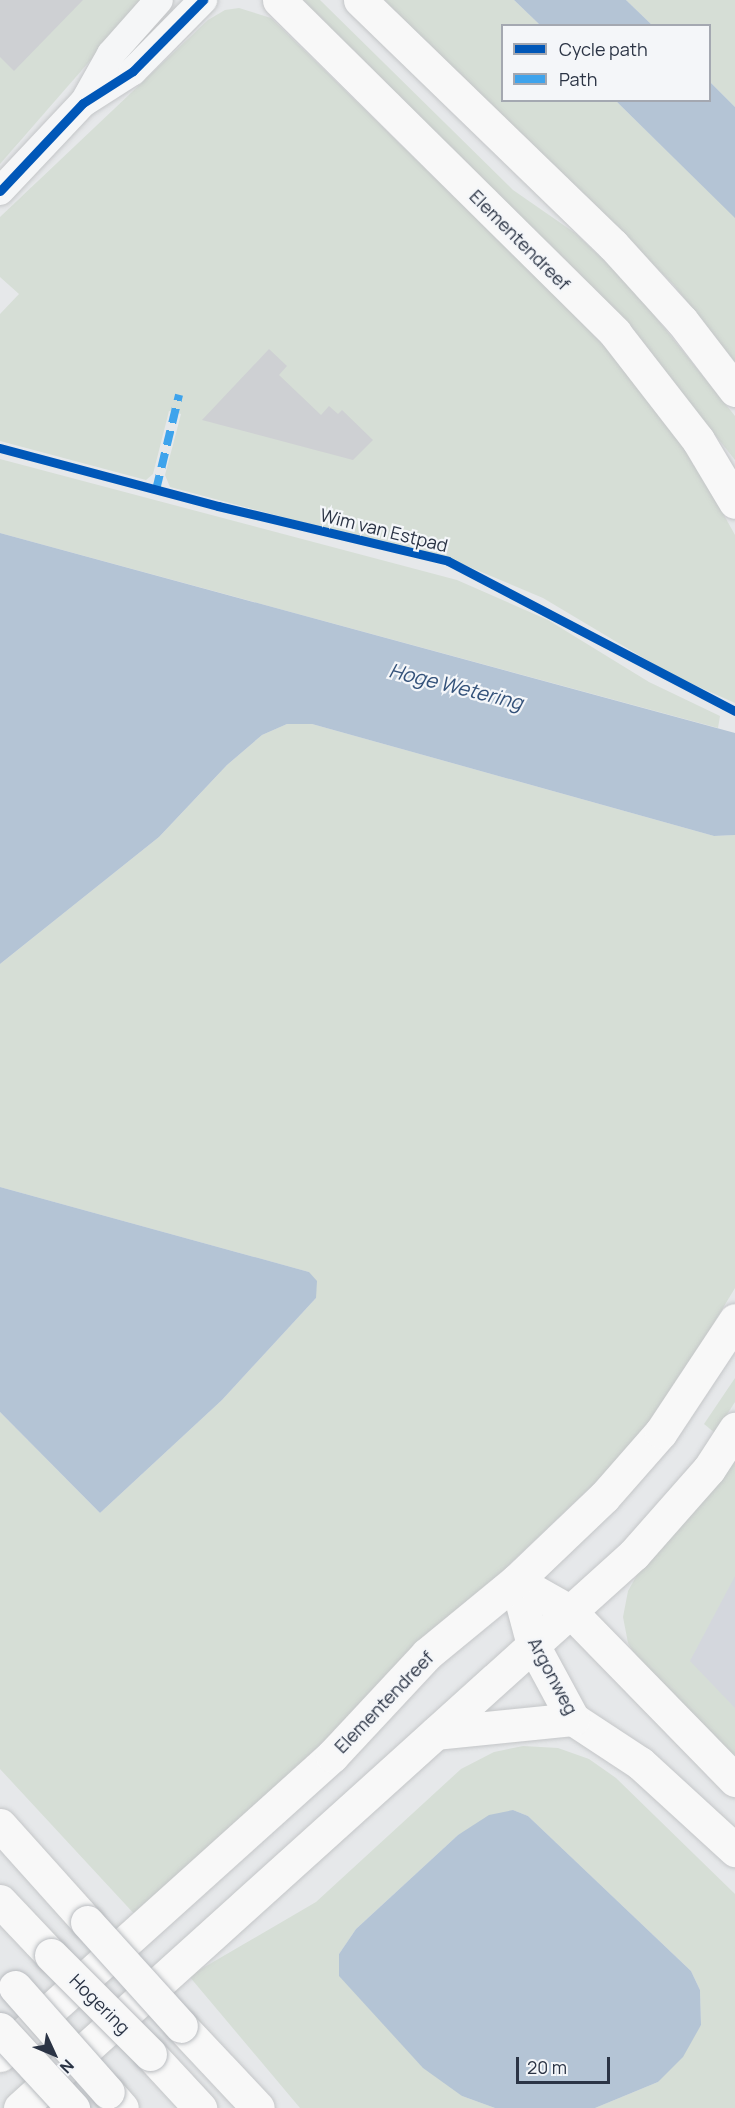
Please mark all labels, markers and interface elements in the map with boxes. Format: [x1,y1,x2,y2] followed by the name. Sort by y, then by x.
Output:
[501,24,711,102] legend
[559,37,648,61] text: Cycle path
[559,67,597,91] text: Path
[465,185,575,295] street label: Elementendreef
[318,504,450,556] street label: Wim van Estpad
[387,658,525,714] water label: Hoge Wetering
[524,1634,582,1718] street label: Argonweg
[330,1647,438,1757] street label: Elementendreef
[65,1969,135,2039] street label: Hogering
[24,2024,84,2084] north arrow
[519,2045,614,2083] scale bar
[55,2055,79,2078] text: N
[527,2055,567,2079] text: 20 m

